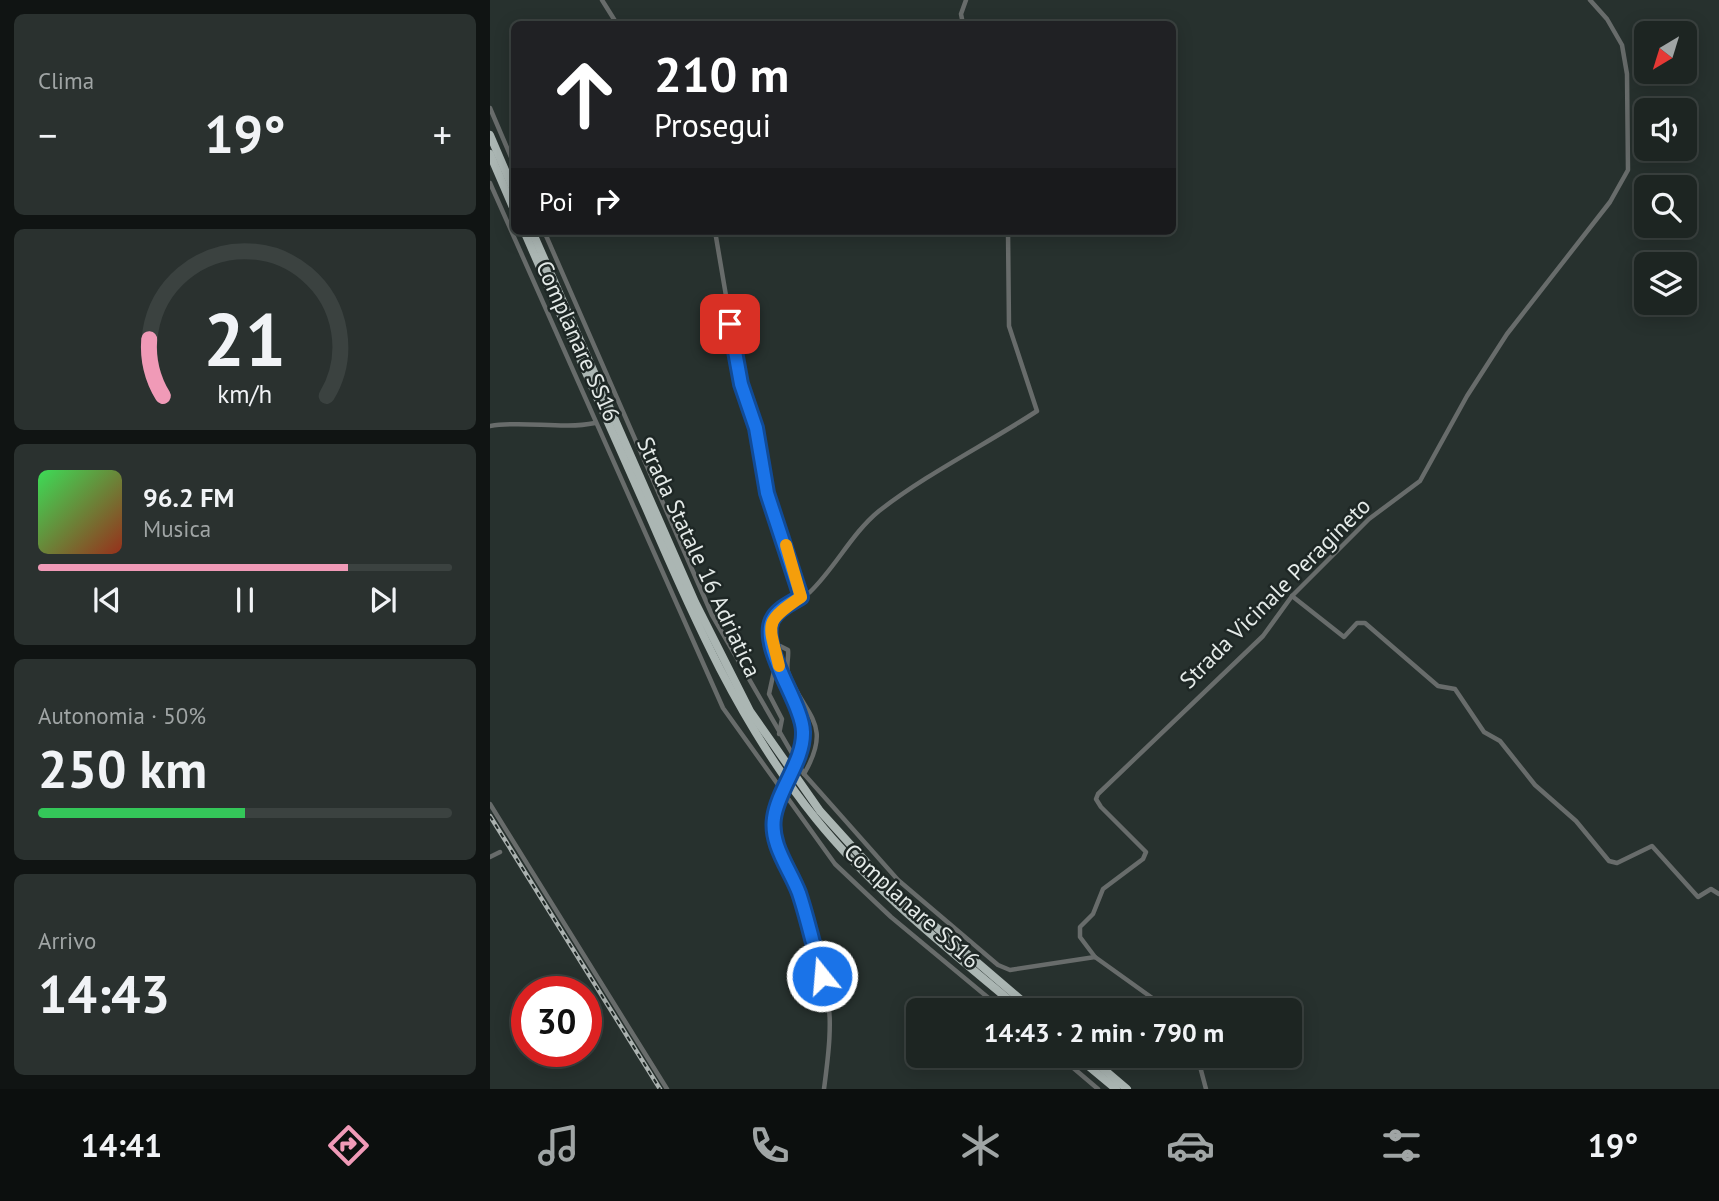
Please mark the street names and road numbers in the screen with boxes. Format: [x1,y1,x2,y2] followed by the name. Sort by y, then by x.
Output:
[530,256,627,426] street label: Complanare SS16
[631,432,768,682] street label: Strada Statale 16 Adriatica
[1173,491,1376,694] street label: Strada Vicinale Peragineto
[838,837,986,974] street label: Complanare SS16

